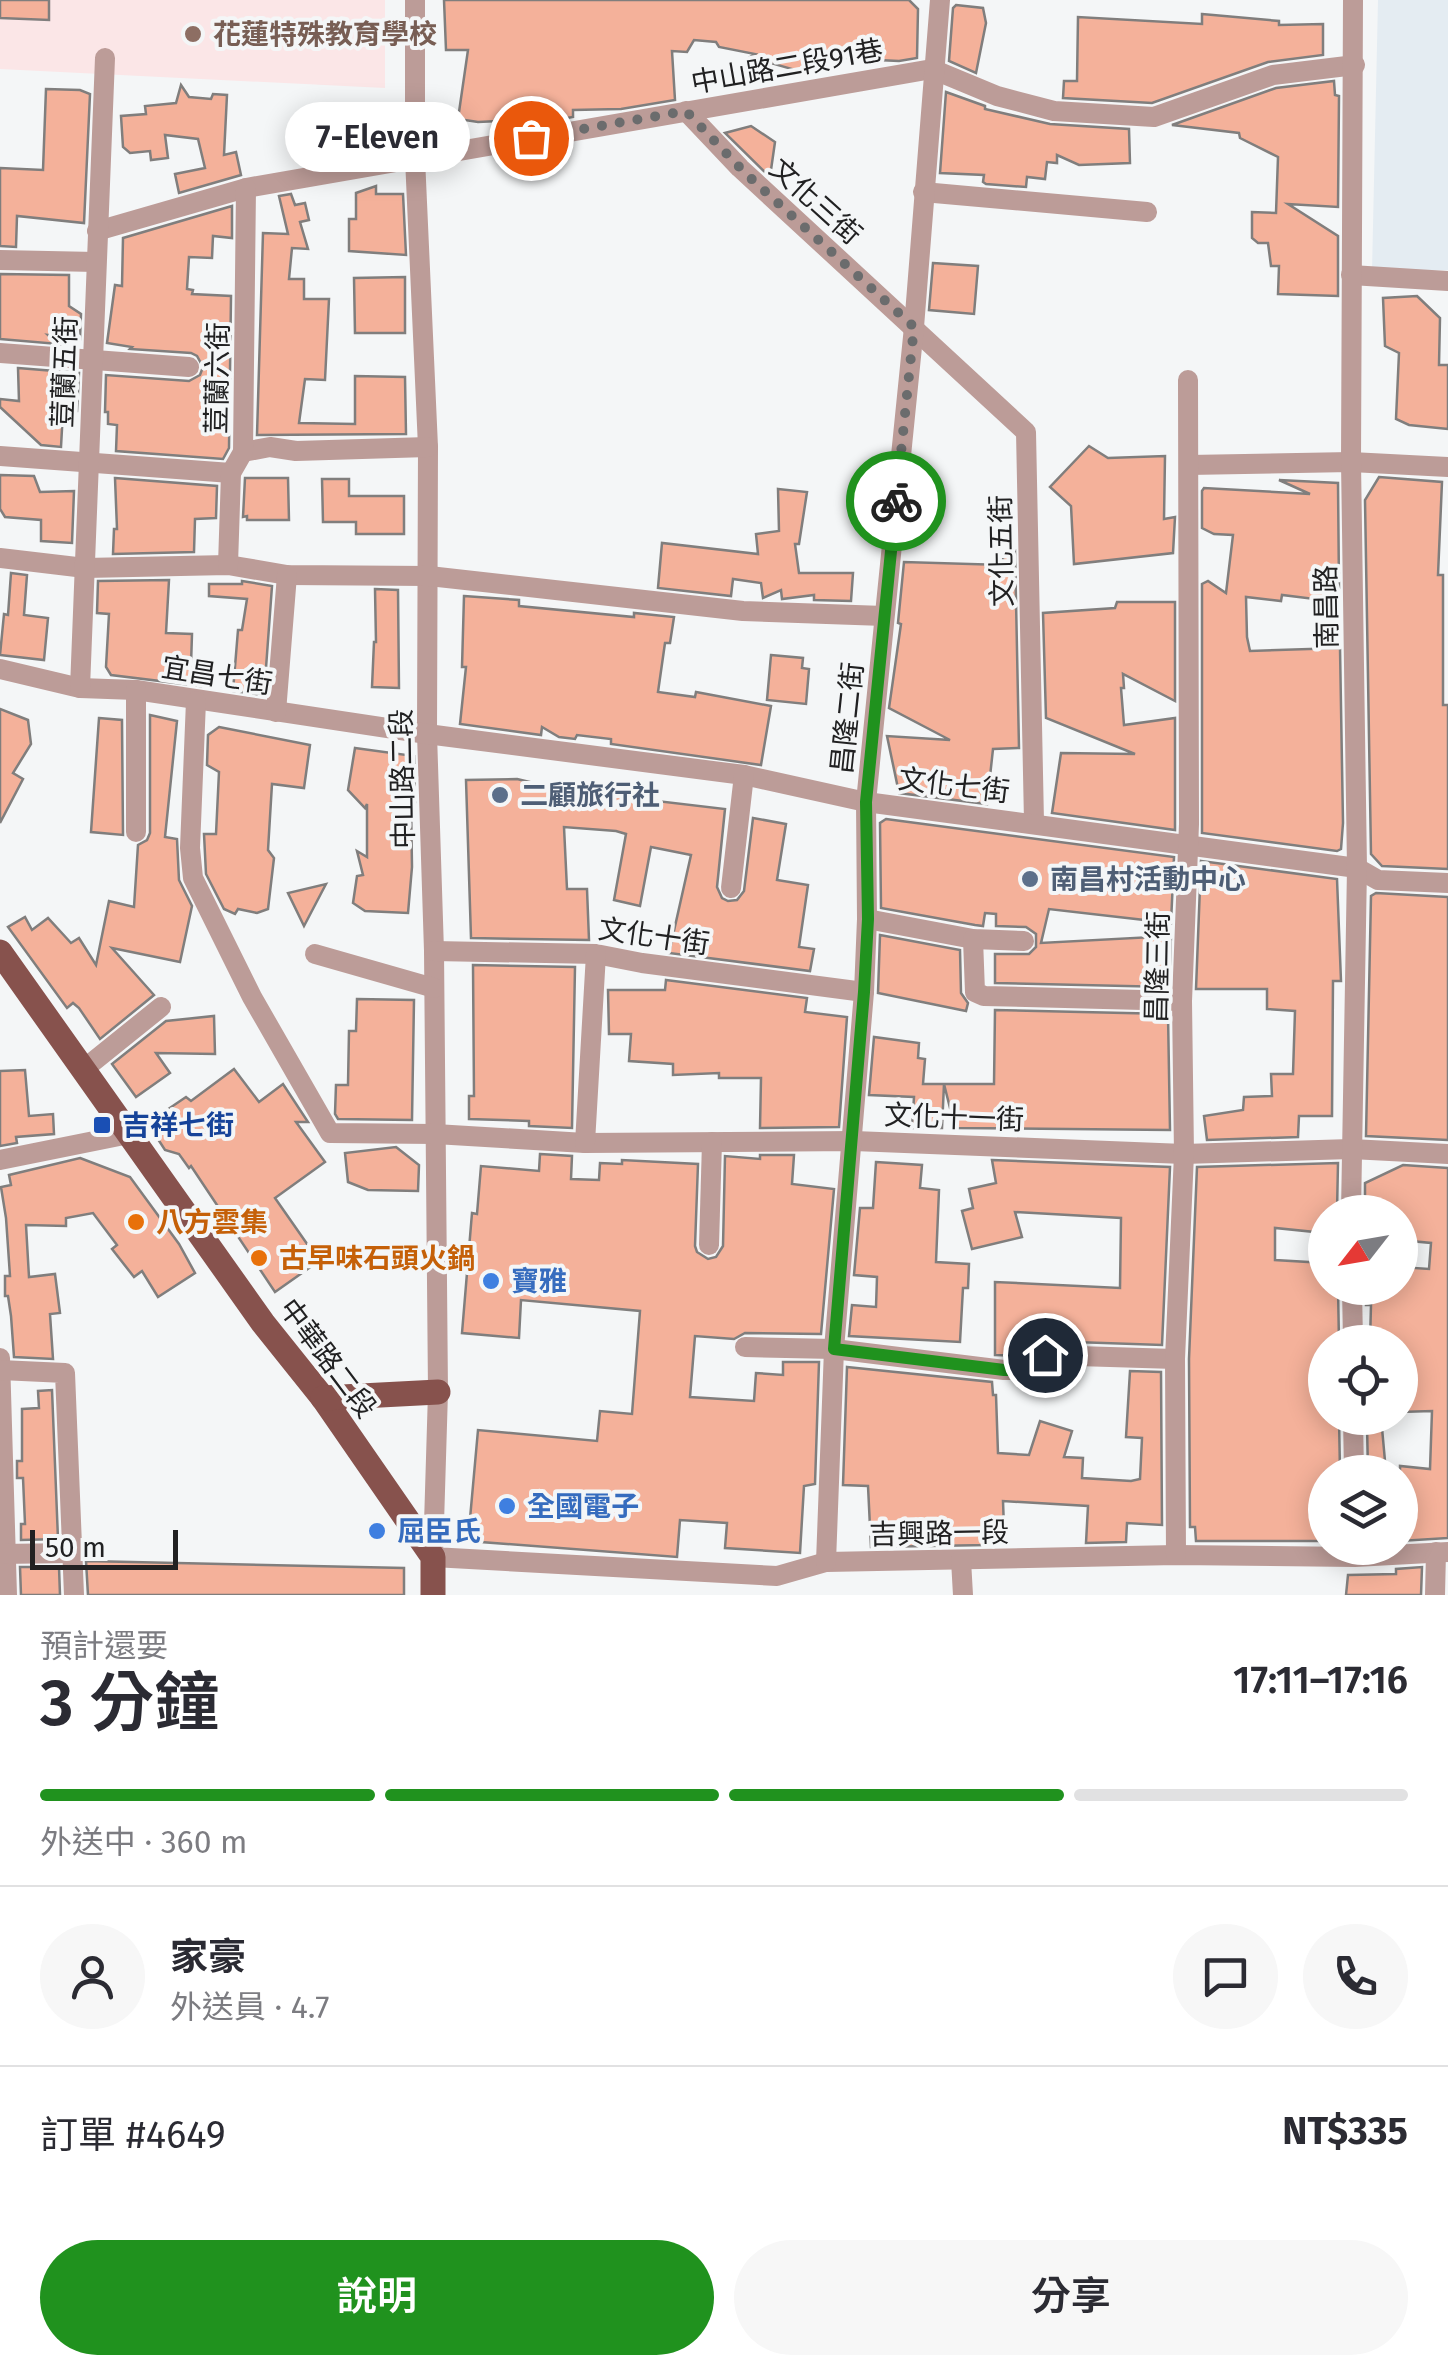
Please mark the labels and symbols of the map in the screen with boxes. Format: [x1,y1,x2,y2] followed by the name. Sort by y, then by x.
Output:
[213,18,437,51] place label: 花蓮特殊教育學校
[182,23,204,45] marker: 花蓮特殊教育學校
[689,33,886,100] street label: 中山路二段91巷
[489,96,574,181] pin
[286,103,471,173] callout: 7-Eleven
[763,152,868,251] street label: 文化三街
[46,315,83,429] street label: 荳蘭五街
[200,322,235,434] street label: 荳蘭六街
[846,451,946,551] courier
[984,495,1019,607] street label: 文化五街
[1309,565,1344,649] street label: 南昌路
[159,650,275,701] street label: 宜昌七街
[825,661,870,775] street label: 昌隆二街
[385,709,420,849] street label: 中山路二段
[896,762,1012,809] street label: 文化七街
[520,779,660,812] place label: 二顧旅行社
[489,784,511,806] marker: 二顧旅行社
[1050,863,1246,896] place label: 南昌村活動中心
[1019,868,1041,890] marker: 南昌村活動中心
[1140,911,1175,1023] street label: 昌隆三街
[596,912,712,961] street label: 文化十街
[883,1099,1025,1136] street label: 文化十一街
[122,1109,234,1142] place label: 吉祥七街
[91,1114,113,1136] marker: 吉祥七街
[1308,1195,1418,1305] north arrow
[156,1206,268,1239] place label: 八方雲集
[125,1211,147,1233] marker: 八方雲集
[279,1242,475,1275] place label: 古早味石頭火鍋
[248,1247,270,1269] marker: 古早味石頭火鍋
[511,1265,567,1298] place label: 寶雅
[480,1270,502,1292] marker: 寶雅
[272,1292,383,1424] street label: 中華路二段
[1003,1313,1088,1398] pin
[527,1490,639,1523] place label: 全國電子
[496,1495,518,1517] marker: 全國電子
[397,1515,481,1548] place label: 屈臣氏
[869,1516,1009,1551] street label: 吉興路一段
[366,1520,388,1542] marker: 屈臣氏
[30,1525,178,1570] scale bar

